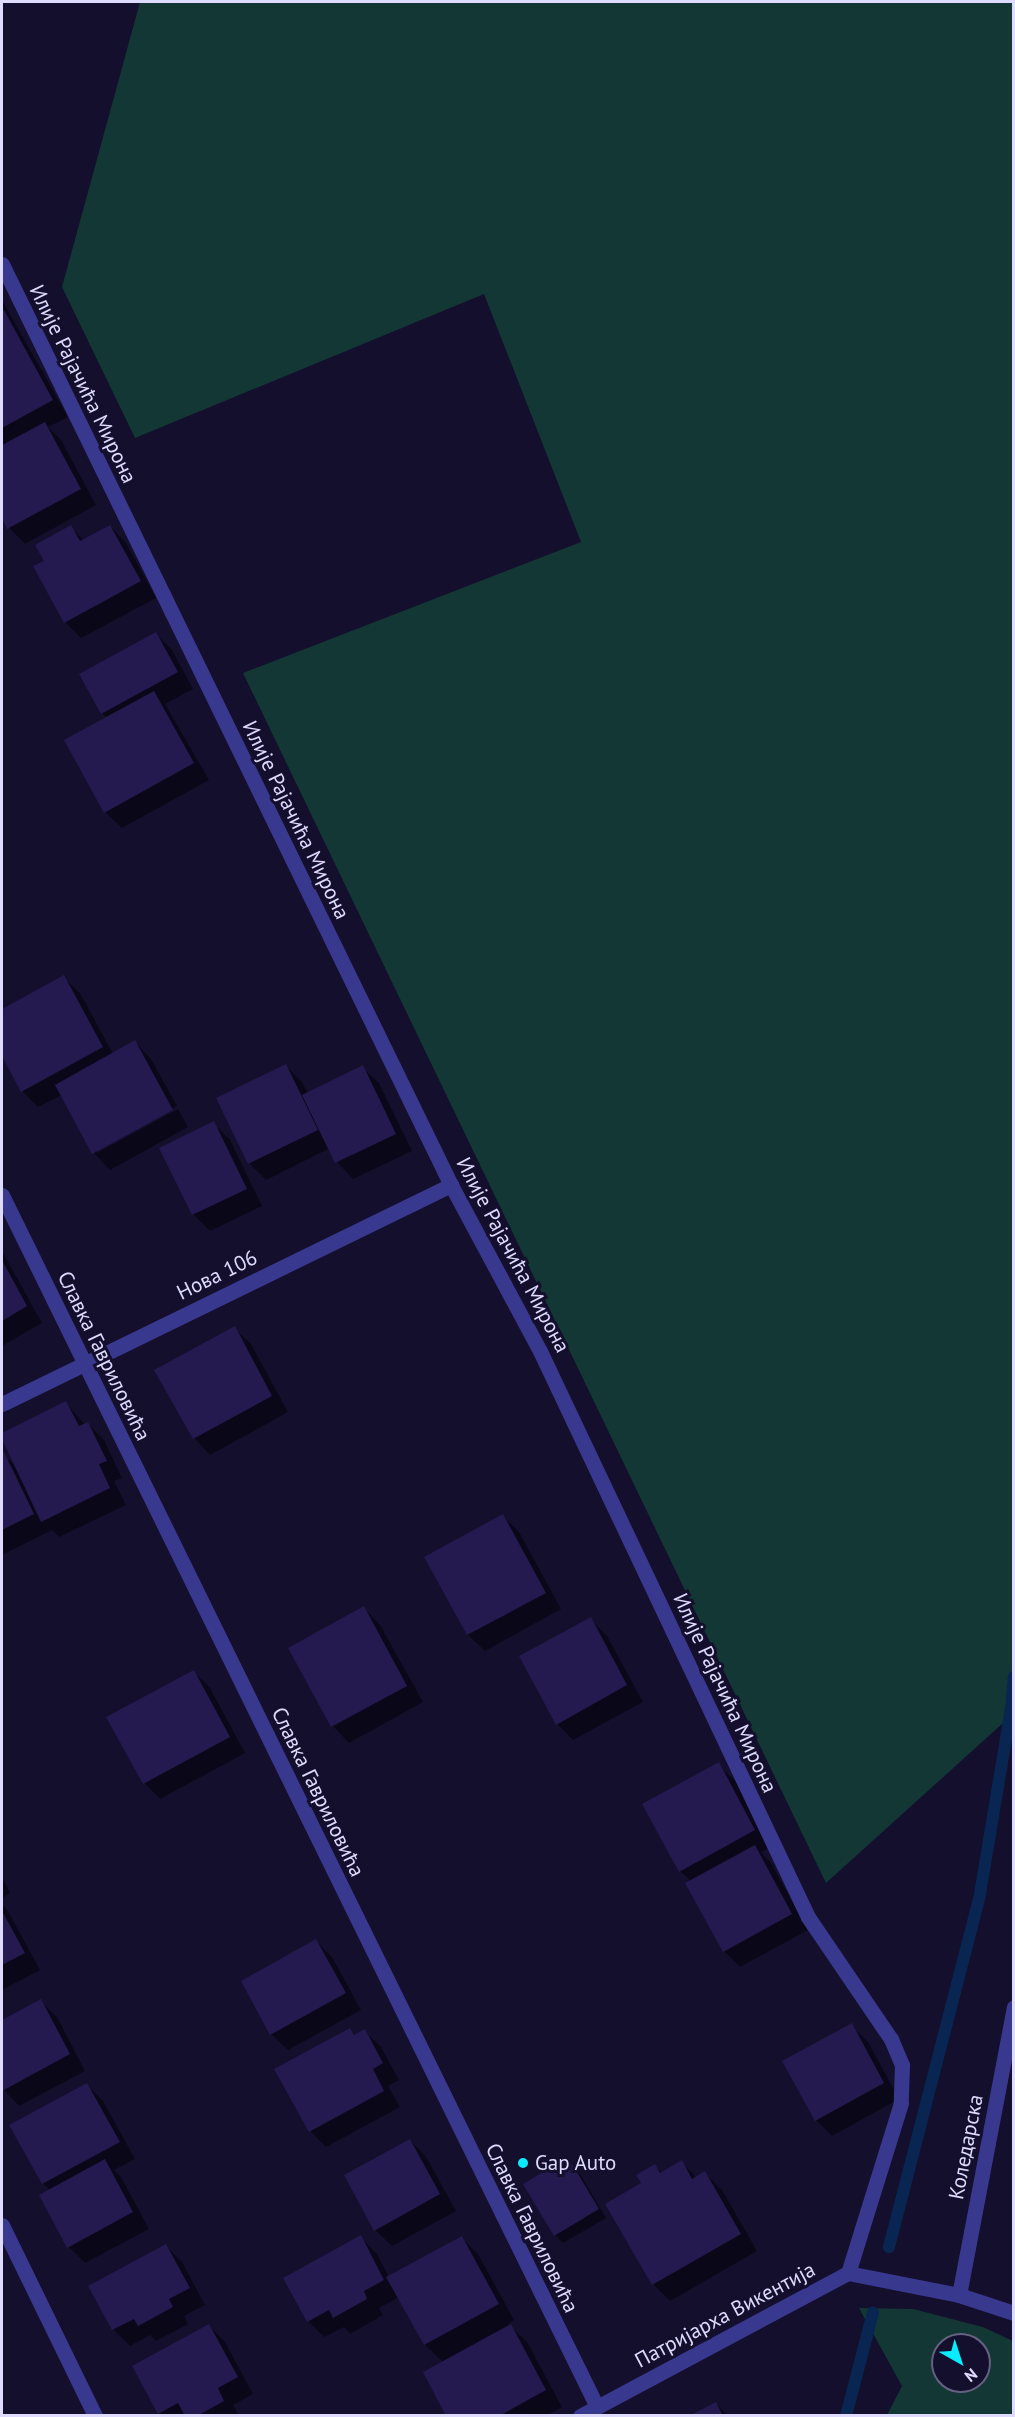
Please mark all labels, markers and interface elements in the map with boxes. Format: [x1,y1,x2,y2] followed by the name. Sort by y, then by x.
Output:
[24,281,142,487] street label: Илије Рајачића Мирона
[237,717,355,923] street label: Илије Рајачића Мирона
[451,1153,575,1357] street label: Илије Рајачића Мирона
[173,1245,261,1305] street label: Нова 106
[52,1267,156,1445] street label: Славка Гавриловића
[668,1589,782,1797] street label: Илије Рајачића Мирона
[266,1703,370,1881] street label: Славка Гавриловића
[943,2092,989,2202] street label: Коледарска
[480,2139,584,2317] street label: Славка Гавриловића
[535,2150,617,2176] place label: Gap Auto
[516,2156,530,2170] marker: Gap Auto
[631,2257,819,2373] street label: Патријарха Викентија
[931,2333,991,2393] north arrow
[961,2364,981,2387] text: N

